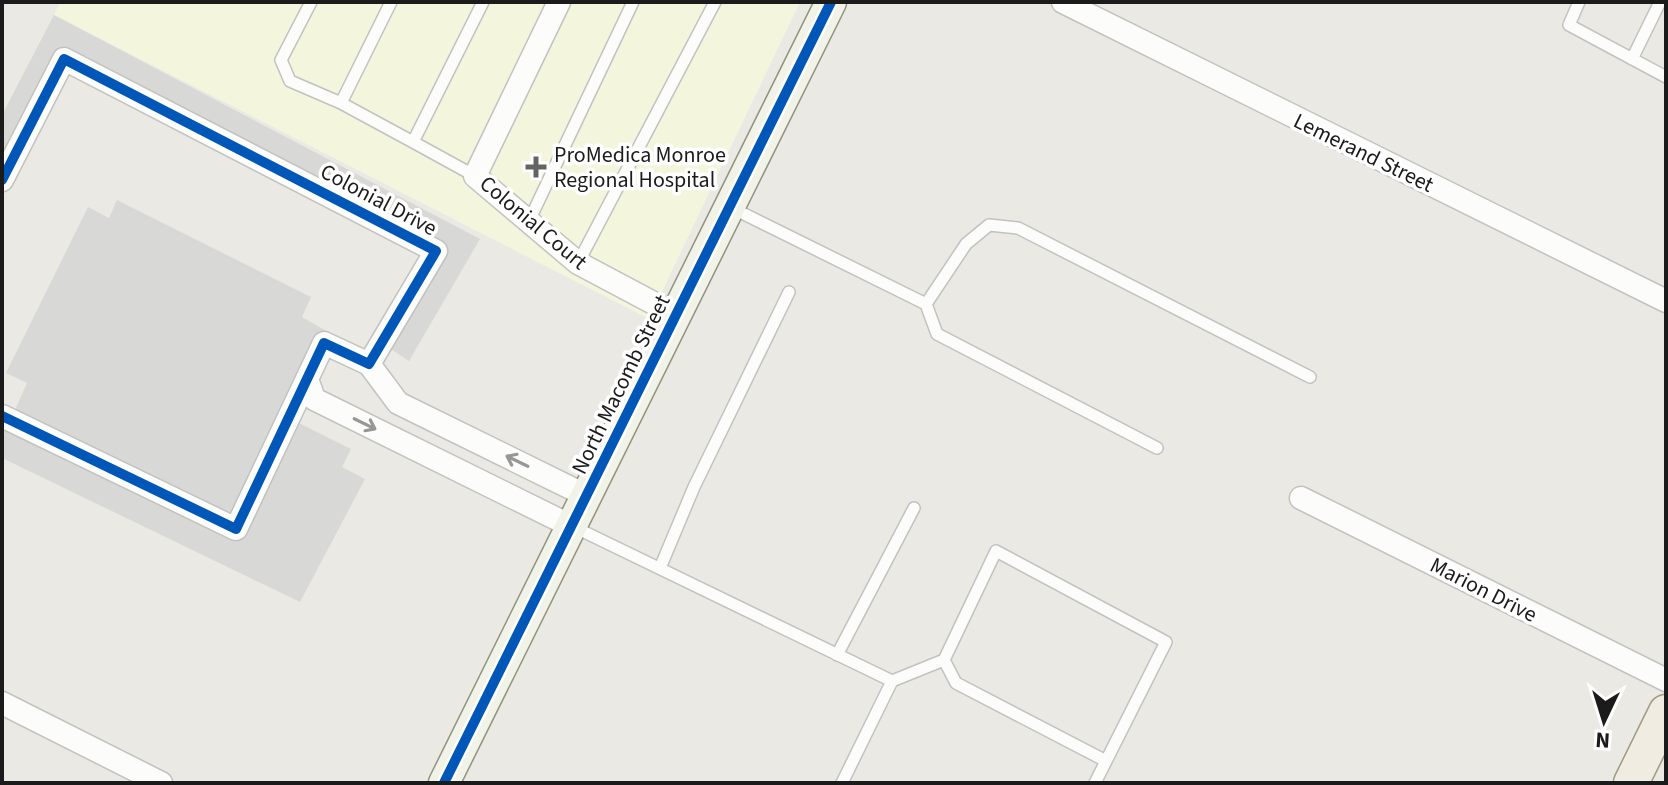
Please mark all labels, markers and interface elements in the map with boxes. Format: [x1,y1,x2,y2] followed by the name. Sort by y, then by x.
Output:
[1288,105,1440,201] street label: Lemerand Street
[554,139,726,196] place label: ProMedica Monroe Regional Hospital
[314,156,443,244] street label: Colonial Drive
[525,156,547,178] marker: ProMedica Monroe Regional Hospital
[472,168,595,278] street label: Colonial Court
[564,289,679,480] street label: North Macomb Street
[352,417,376,432] one-way arrow
[505,453,529,469] one-way arrow
[1425,549,1543,631] street label: Marion Drive
[1564,681,1644,761] north arrow
[1594,723,1611,756] text: N

